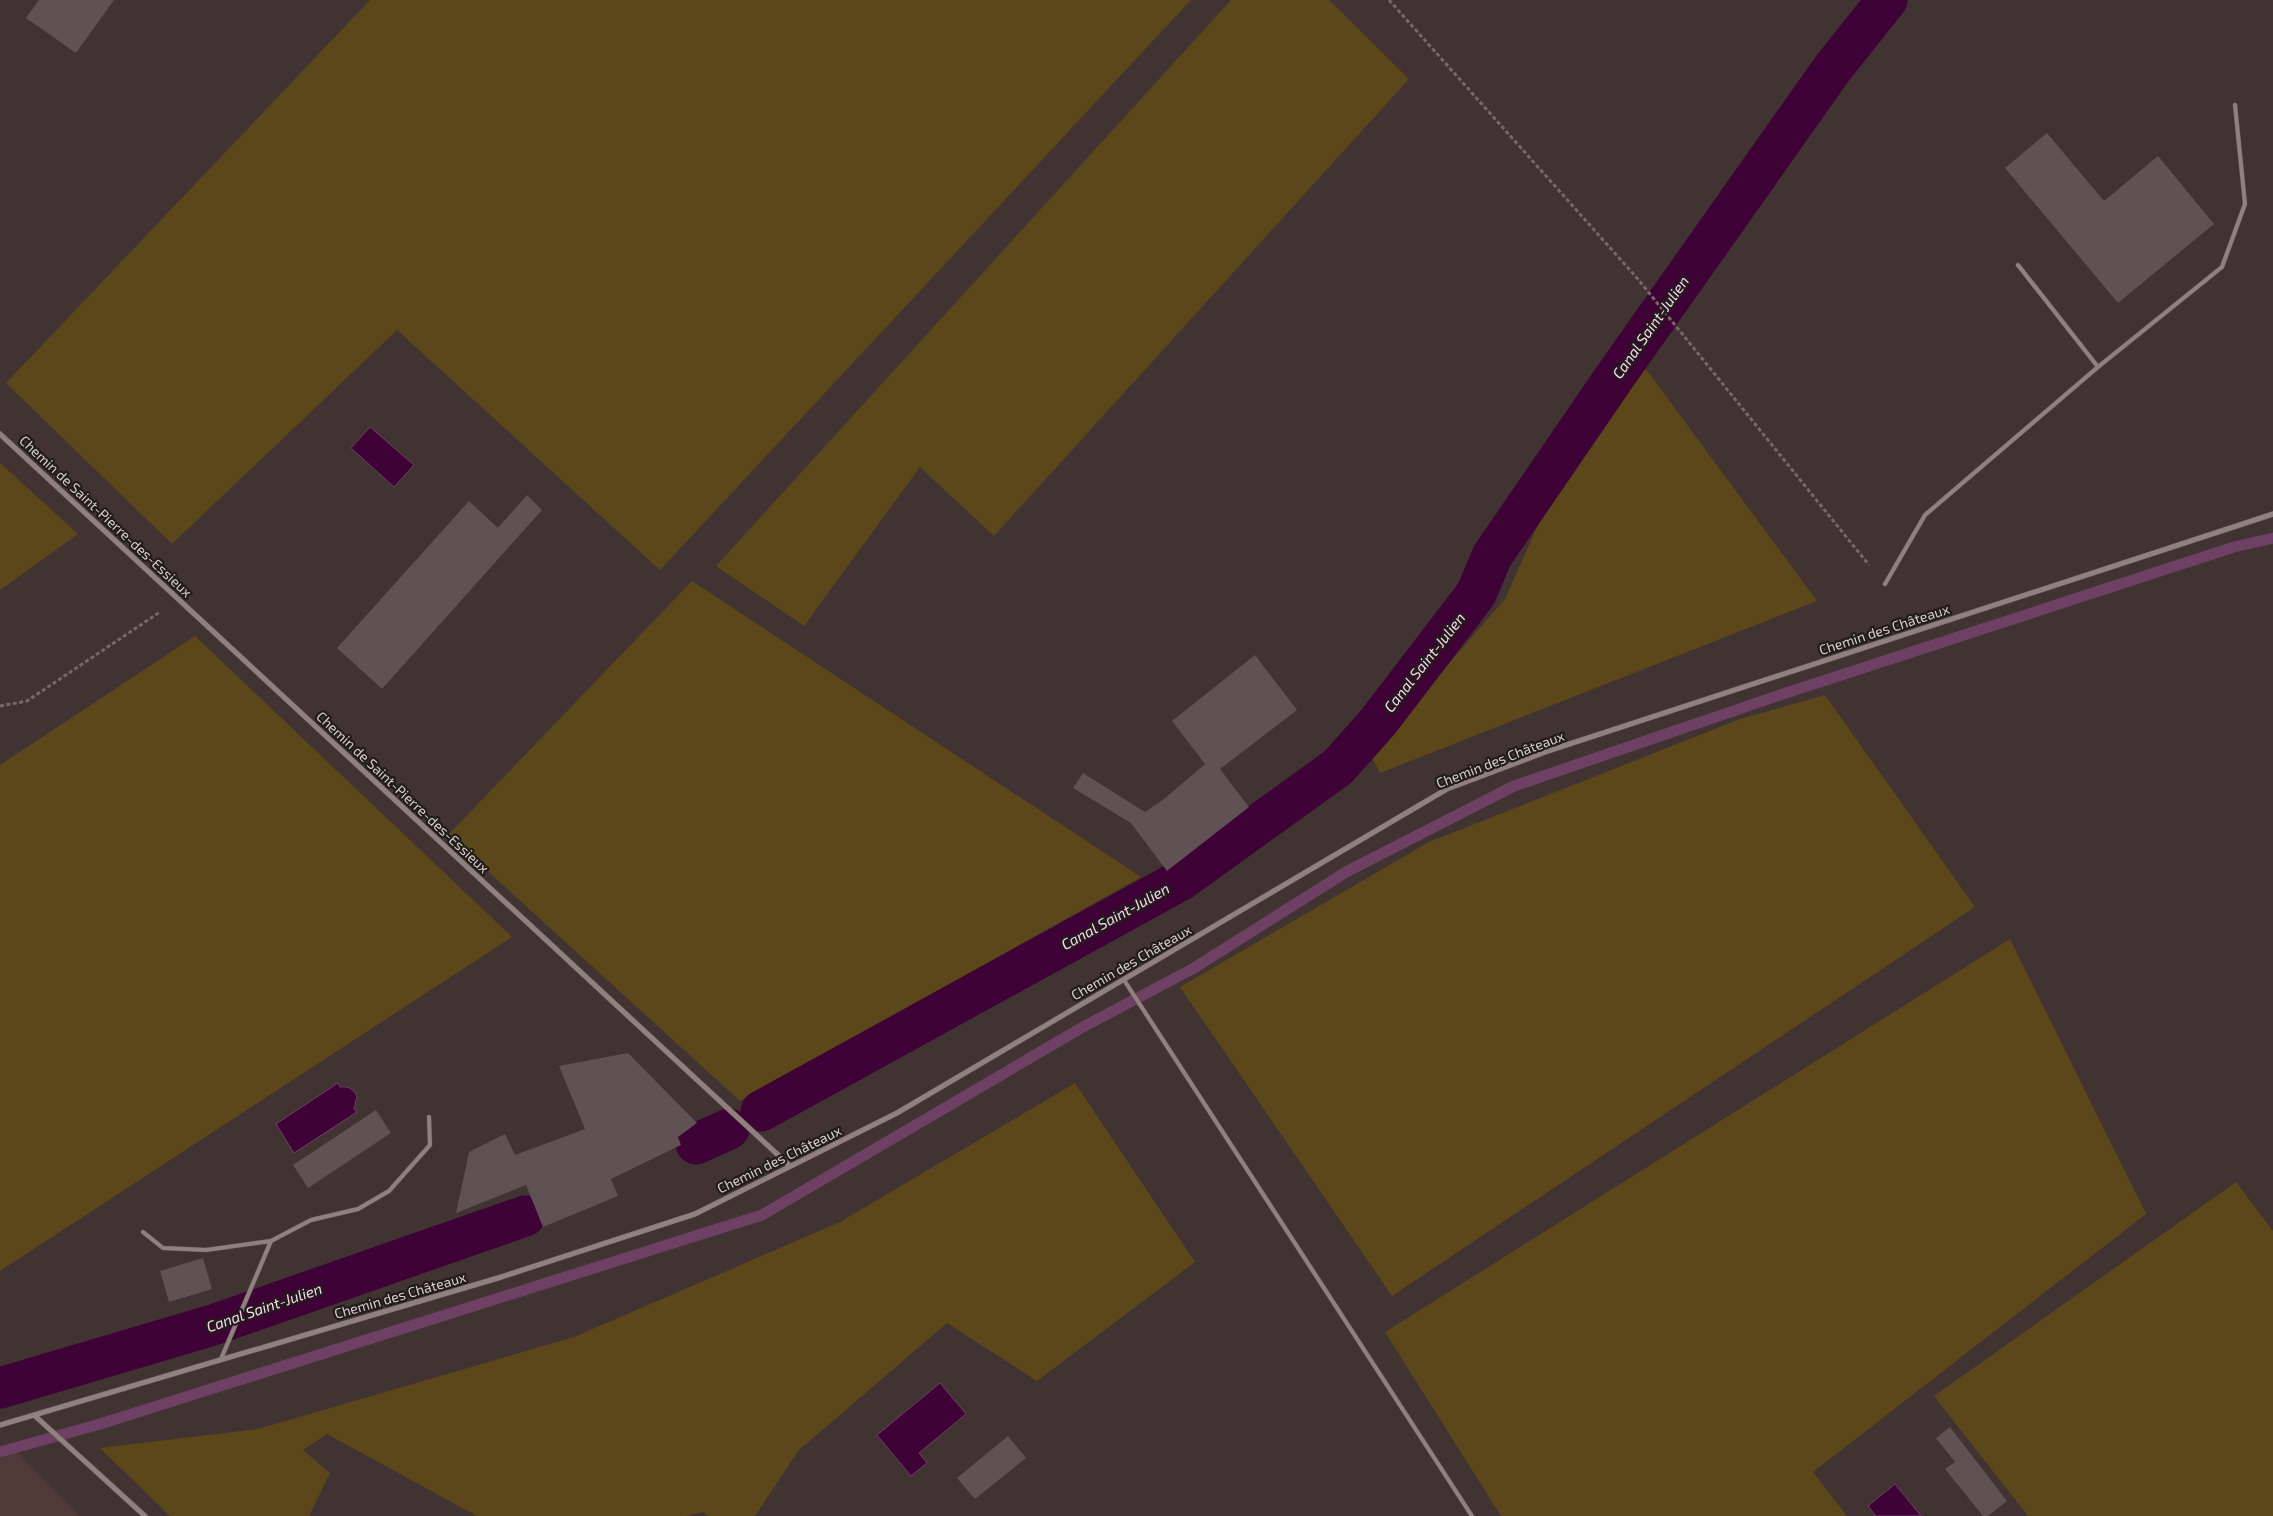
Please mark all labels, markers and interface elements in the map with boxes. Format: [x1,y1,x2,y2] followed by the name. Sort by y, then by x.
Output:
[1608,272,1692,382] water label: Canal Saint-Julien
[16,432,196,601] street label: Chemin de Saint-Pierre-des-Essieux
[1817,600,1952,658] street label: Chemin des Châteaux
[1380,609,1468,715] water label: Canal Saint-Julien
[313,708,493,877] street label: Chemin de Saint-Pierre-des-Essieux
[1433,726,1567,791] street label: Chemin des Châteaux
[1058,879,1172,953] water label: Canal Saint-Julien
[1068,920,1195,1003] street label: Chemin des Châteaux
[714,1121,844,1196] street label: Chemin des Châteaux
[332,1268,468,1322] street label: Chemin des Châteaux
[204,1279,324,1335] water label: Canal Saint-Julien

